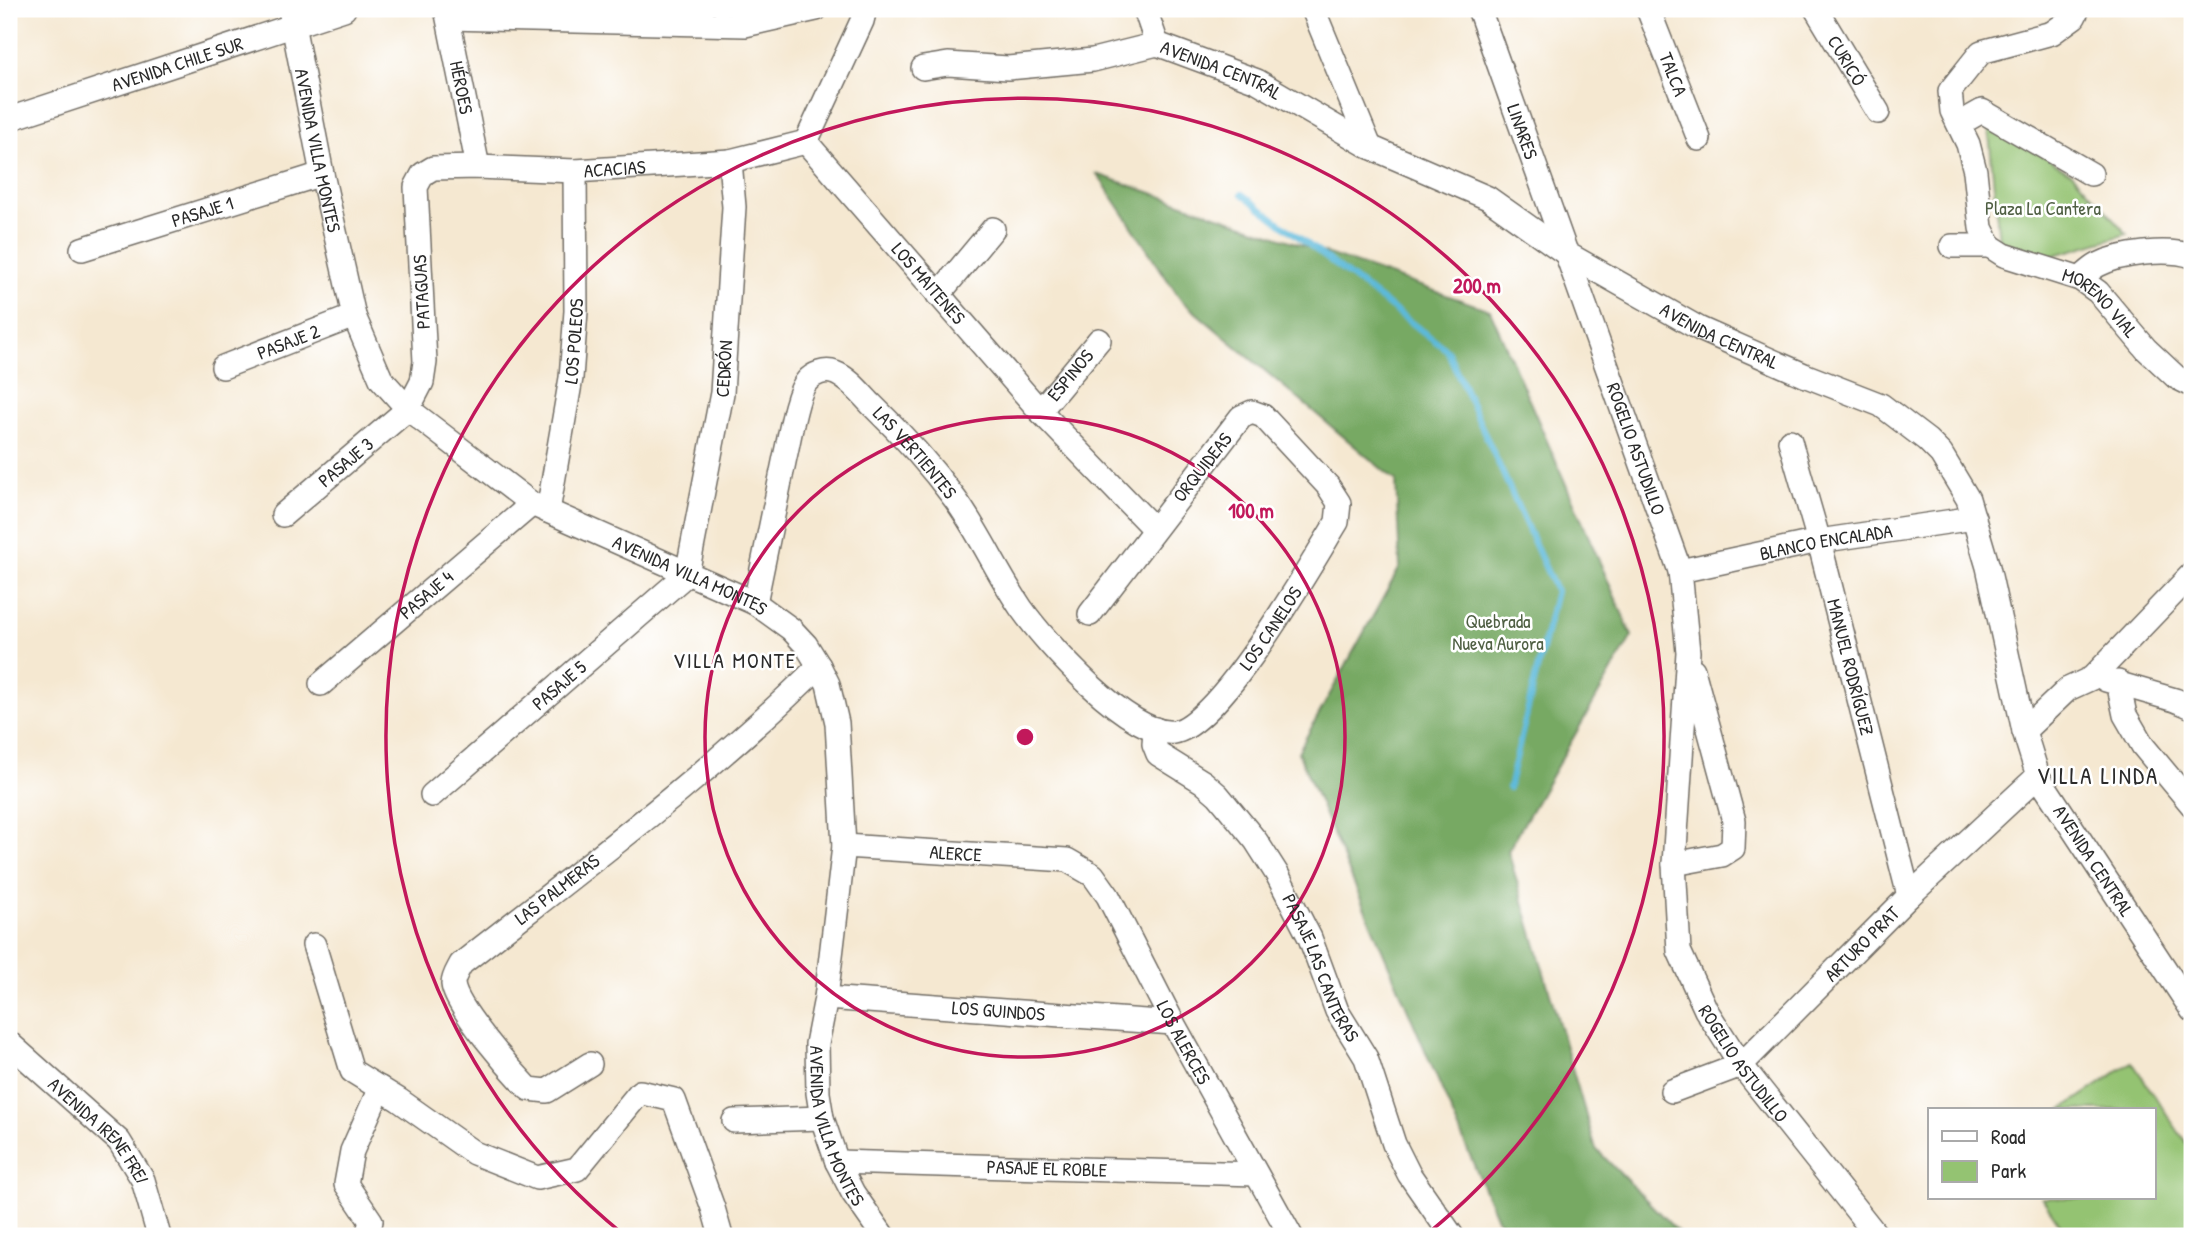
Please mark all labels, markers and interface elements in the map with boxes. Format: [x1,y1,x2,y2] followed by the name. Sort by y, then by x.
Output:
[108,30,247,98] street label: AVENIDA CHILE SUR
[1822,30,1872,91] street label: CURICÓ
[1157,34,1287,106] street label: AVENIDA CENTRAL
[1653,48,1694,100] street label: TALCA
[444,59,480,117] street label: HÉROES
[289,66,348,235] street label: AVENIDA VILLA MONTES
[1501,100,1545,163] street label: LINARES
[583,153,647,183] street label: ACACIAS
[168,190,236,233] street label: PASAJE 1
[1985,195,2101,221] park label: Plaza La Cantera
[886,237,972,330] street label: LOS MAITENES
[406,254,436,330] street label: PATAGUAS
[2059,261,2144,343] street label: MORENO VIAL
[1453,271,1501,300] text: 200 m
[1656,296,1783,375] street label: AVENIDA CENTRAL
[557,298,589,386] street label: LOS POLEOS
[253,318,323,366] street label: PASAJE 2
[709,339,738,398] street label: CEDRÓN
[1041,343,1099,406] street label: ESPINOS
[1601,379,1672,518] street label: ROGELIO ASTUDILLO
[868,400,963,504] street label: LAS VERTIENTES
[1167,426,1238,507] street label: ORQUIDEAS
[312,431,379,493] street label: PASAJE 3
[1228,496,1274,525] text: 100 m
[1757,517,1894,566] street label: BLANCO ENCALADA
[609,529,773,621] street label: AVENIDA VILLA MONTES
[393,564,459,625] street label: PASAJE 4
[1233,581,1308,675] street label: LOS CANELOS
[1821,596,1881,738] street label: MANUEL RODRÍGUEZ
[1452,608,1544,656] park label: Quebrada Nueva Aurora
[673,646,797,675] district label: VILLA MONTE
[526,654,592,716] street label: PASAJE 5
[1013,725,1037,749] centre of rings
[2037,760,2159,791] district label: VILLA LINDA
[2048,800,2140,921] street label: AVENIDA CENTRAL
[929,838,983,868] street label: ALERCE
[509,847,605,931] street label: LAS PALMERAS
[1276,889,1366,1047] street label: PASAJE LAS CANTERAS
[1818,899,1906,987] street label: ARTURO PRAT
[951,994,1046,1027] street label: LOS GUINDOS
[1151,996,1217,1089] street label: LOS ALERCES
[1693,999,1794,1127] street label: ROGELIO ASTUDILLO
[804,1045,871,1211] street label: AVENIDA VILLA MONTES
[43,1071,156,1186] street label: AVENIDA IRENE FREI
[1928,1108,2156,1200] legend
[1991,1122,2025,1151] text: Road
[986,1153,1108,1183] street label: PASAJE EL ROBLE
[1991,1156,2026,1185] text: Park

